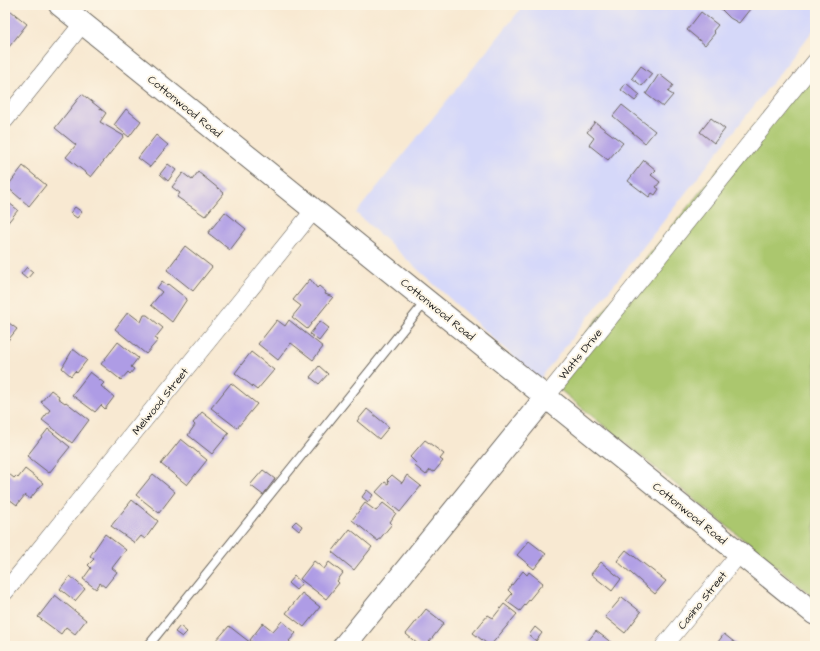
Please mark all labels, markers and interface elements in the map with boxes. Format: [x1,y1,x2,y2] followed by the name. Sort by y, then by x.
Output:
[145,72,225,141] street label: Cottonwood Road
[398,275,478,344] street label: Cottonwood Road
[555,326,606,383] street label: Watts Drive
[129,364,192,438] street label: Melwood Street
[650,479,730,548] street label: Cottonwood Road
[674,568,731,632] street label: Casino Street

